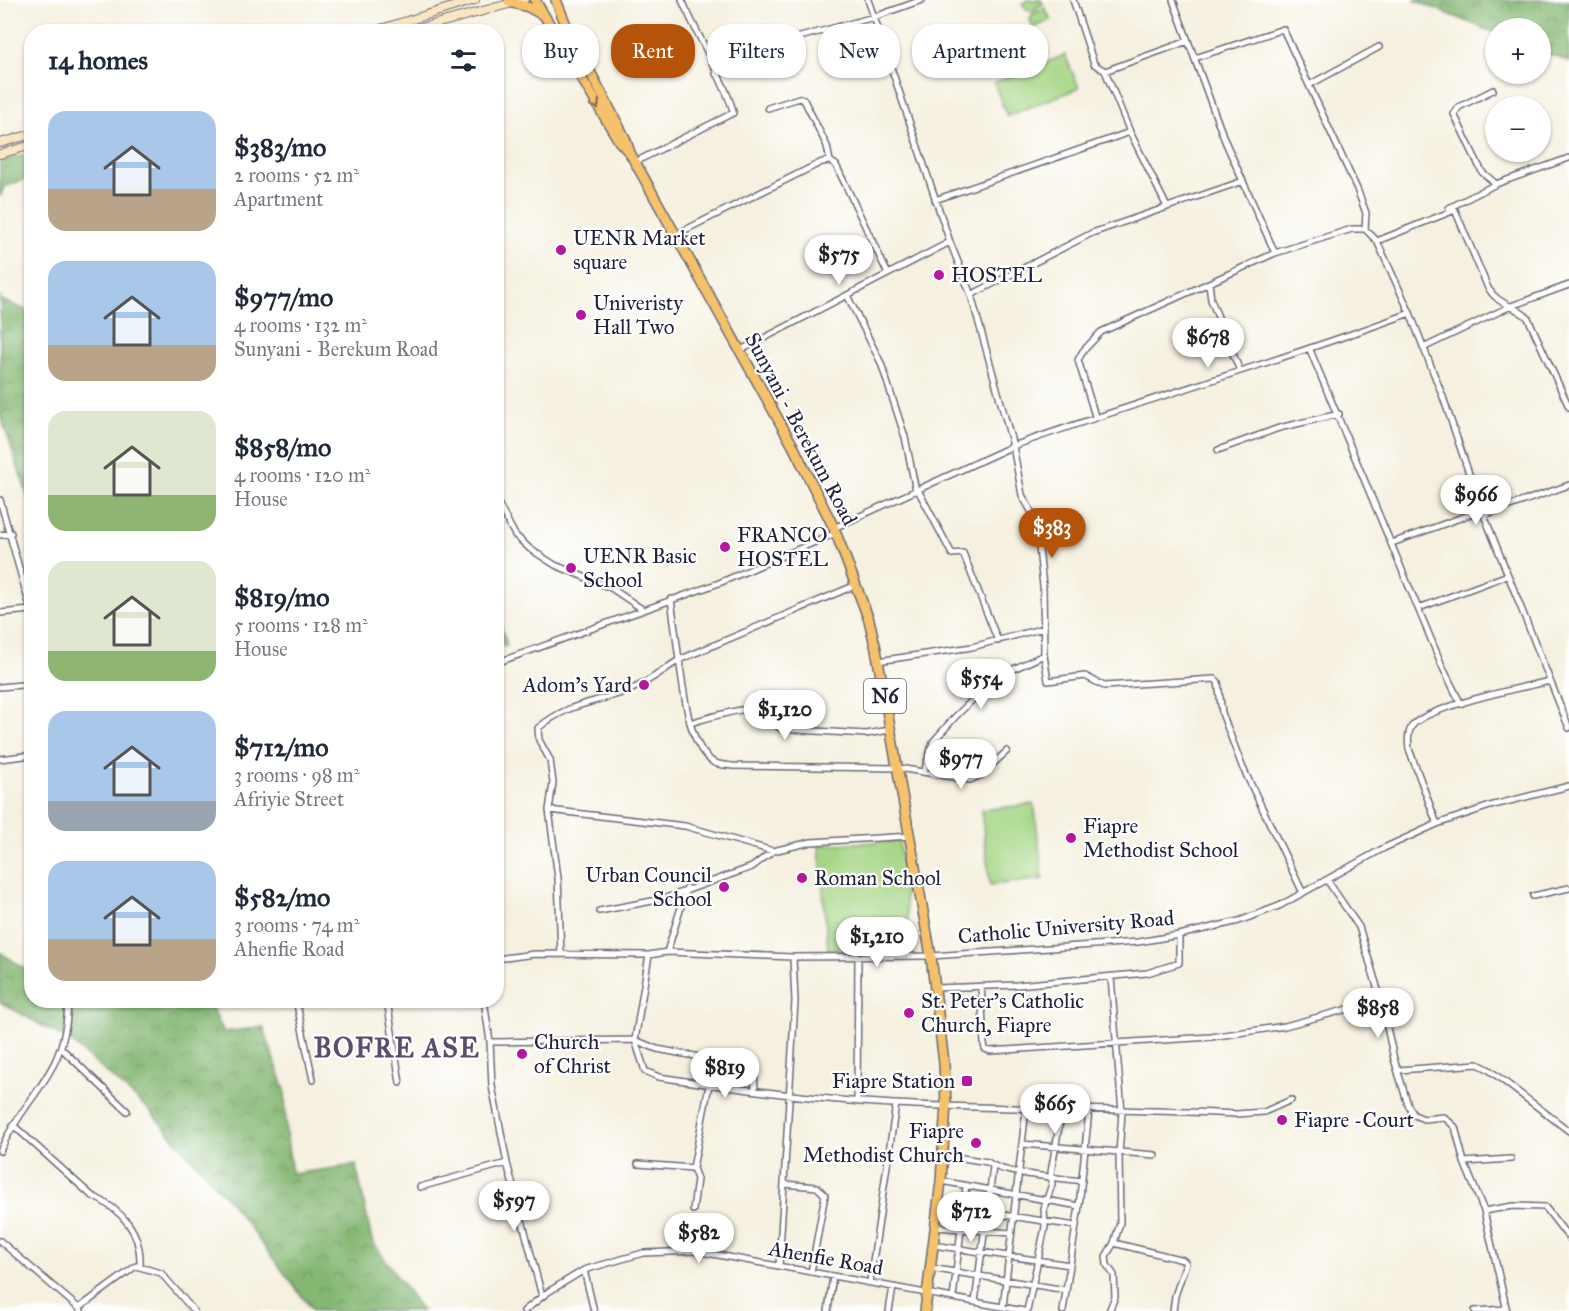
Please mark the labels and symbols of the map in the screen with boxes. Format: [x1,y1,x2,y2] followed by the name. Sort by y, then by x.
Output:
[589,99,601,109] one-way arrow
[573,225,706,275] place label: UENR Market square
[803,235,875,286] pin: $575
[554,243,568,257] marker: UENR Market square
[951,262,1042,288] place label: HOSTEL
[932,268,946,282] marker: HOSTEL
[593,290,684,340] place label: Univeristy Hall Two
[574,308,588,322] marker: Univeristy Hall Two
[1172,318,1244,369] pin: $678
[739,328,863,530] street label: Sunyani - Berekum Road
[1440,475,1512,526] pin: $966
[1016,508,1088,559] pin: $383
[737,522,828,572] place label: FRANCO HOSTEL
[718,540,732,554] marker: FRANCO HOSTEL
[583,543,697,593] place label: UENR Basic School
[564,561,578,575] marker: UENR Basic School
[945,659,1017,710] pin: $554
[522,672,632,698] place label: Adom's Yard
[637,678,651,692] marker: Adom's Yard
[864,679,906,713] road number: N6
[736,690,834,741] pin: $1,120
[925,739,997,790] pin: $977
[1083,813,1239,863] place label: Fiapre Methodist School
[1064,831,1078,845] marker: Fiapre Methodist School
[585,862,712,912] place label: Urban Council School
[814,865,942,891] place label: Roman School
[795,871,809,885] marker: Roman School
[717,880,731,894] marker: Urban Council School
[957,905,1176,949] street label: Catholic University Road
[828,917,926,968] pin: $1,210
[921,988,1084,1038] place label: St. Peter's Catholic Church, Fiapre
[1342,988,1414,1039] pin: $858
[902,1006,916,1020] marker: St. Peter's Catholic Church, Fiapre
[534,1029,612,1079] place label: Church of Christ
[314,1031,480,1064] district label: BOFRE ASE
[515,1047,529,1061] marker: Church of Christ
[689,1048,761,1099] pin: $819
[832,1068,955,1094] place label: Fiapre Station
[960,1074,974,1088] marker: Fiapre Station
[1019,1084,1091,1135] pin: $665
[1294,1107,1415,1133] place label: Fiapre -Court
[1275,1113,1289,1127] marker: Fiapre -Court
[803,1118,964,1168] place label: Fiapre Methodist Church
[969,1136,983,1150] marker: Fiapre Methodist Church
[478,1181,550,1232] pin: $597
[935,1192,1007,1243] pin: $712
[663,1213,735,1264] pin: $582
[766,1235,886,1281] street label: Ahenfie Road

